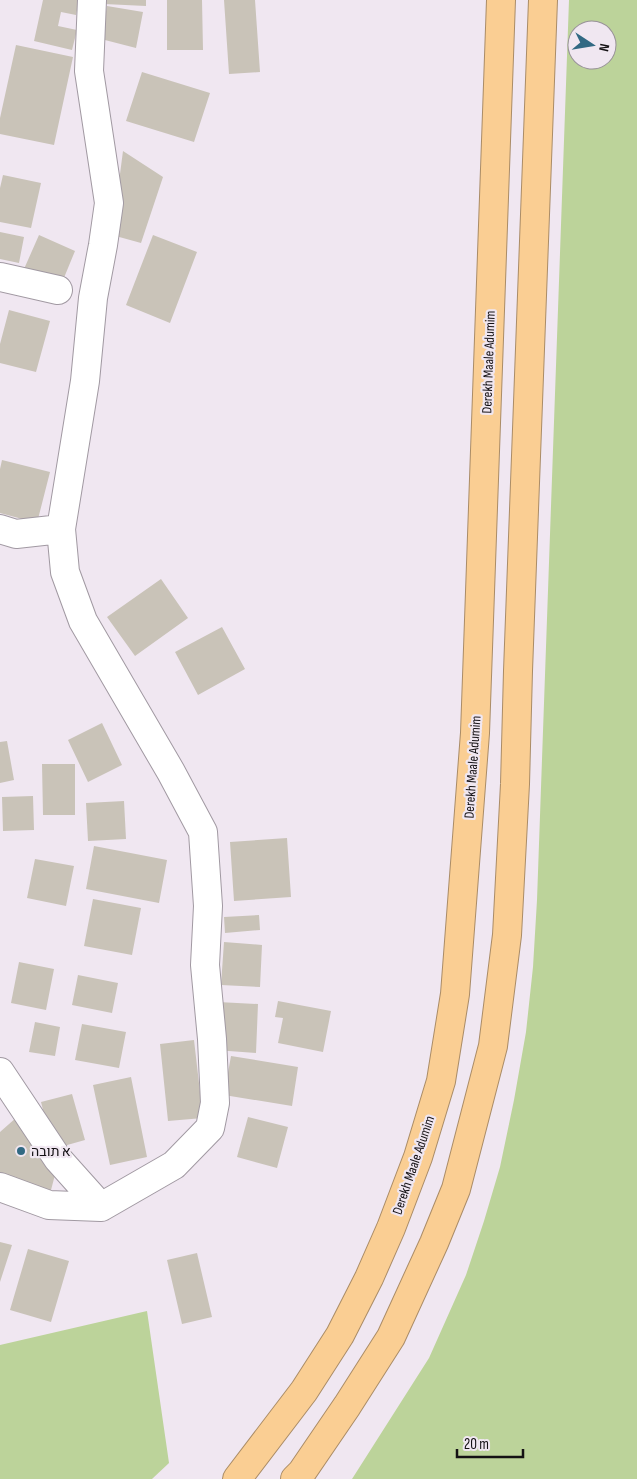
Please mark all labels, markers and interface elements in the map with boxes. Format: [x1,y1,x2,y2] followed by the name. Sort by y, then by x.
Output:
[567,20,617,70] north arrow
[595,42,613,53] text: N
[478,310,499,414] street label: Derekh Maale Adumim
[460,715,485,819] street label: Derekh Maale Adumim
[389,1114,438,1217] street label: Derekh Maale Adumim
[31,1143,71,1160] place label: א תובה
[15,1145,27,1157] marker: א תובה
[457,1426,523,1458] scale bar
[464,1435,489,1454] text: 20 m

